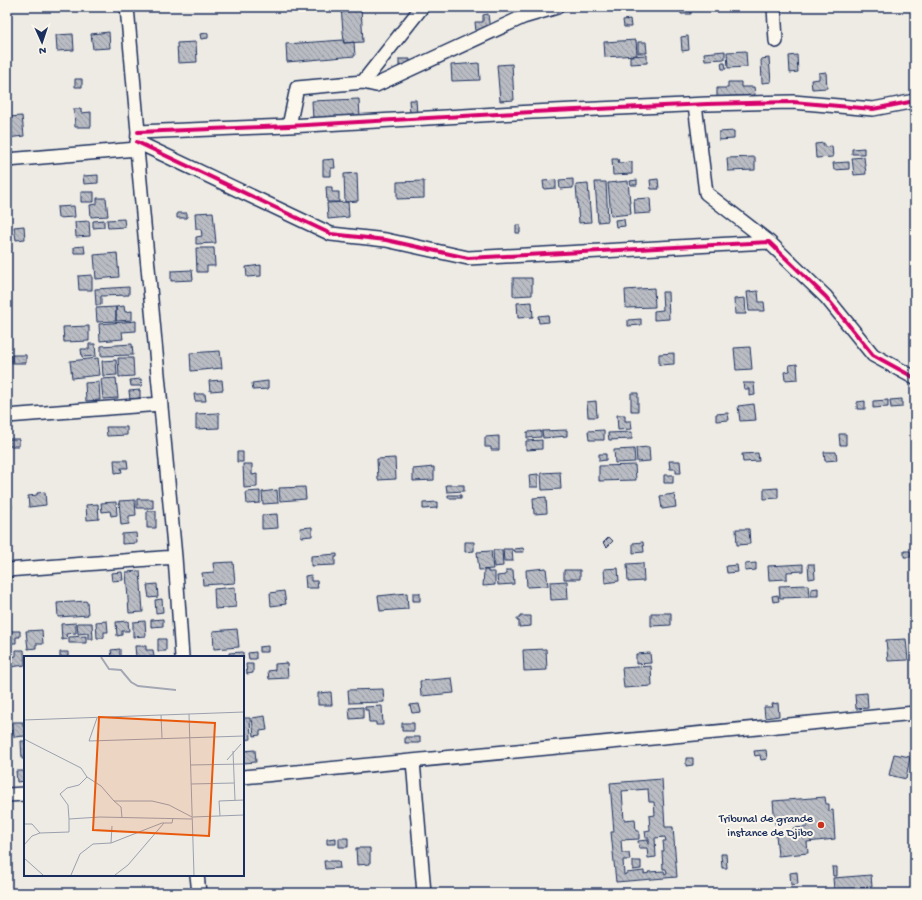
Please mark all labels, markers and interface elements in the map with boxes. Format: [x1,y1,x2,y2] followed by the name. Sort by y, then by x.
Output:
[22,22,62,62] north arrow
[39,44,46,56] text: N
[24,656,244,876] inset map
[718,813,814,841] place label: Tribunal de grande instance de Djibo
[816,820,826,830] marker: Tribunal de grande instance de Djibo

